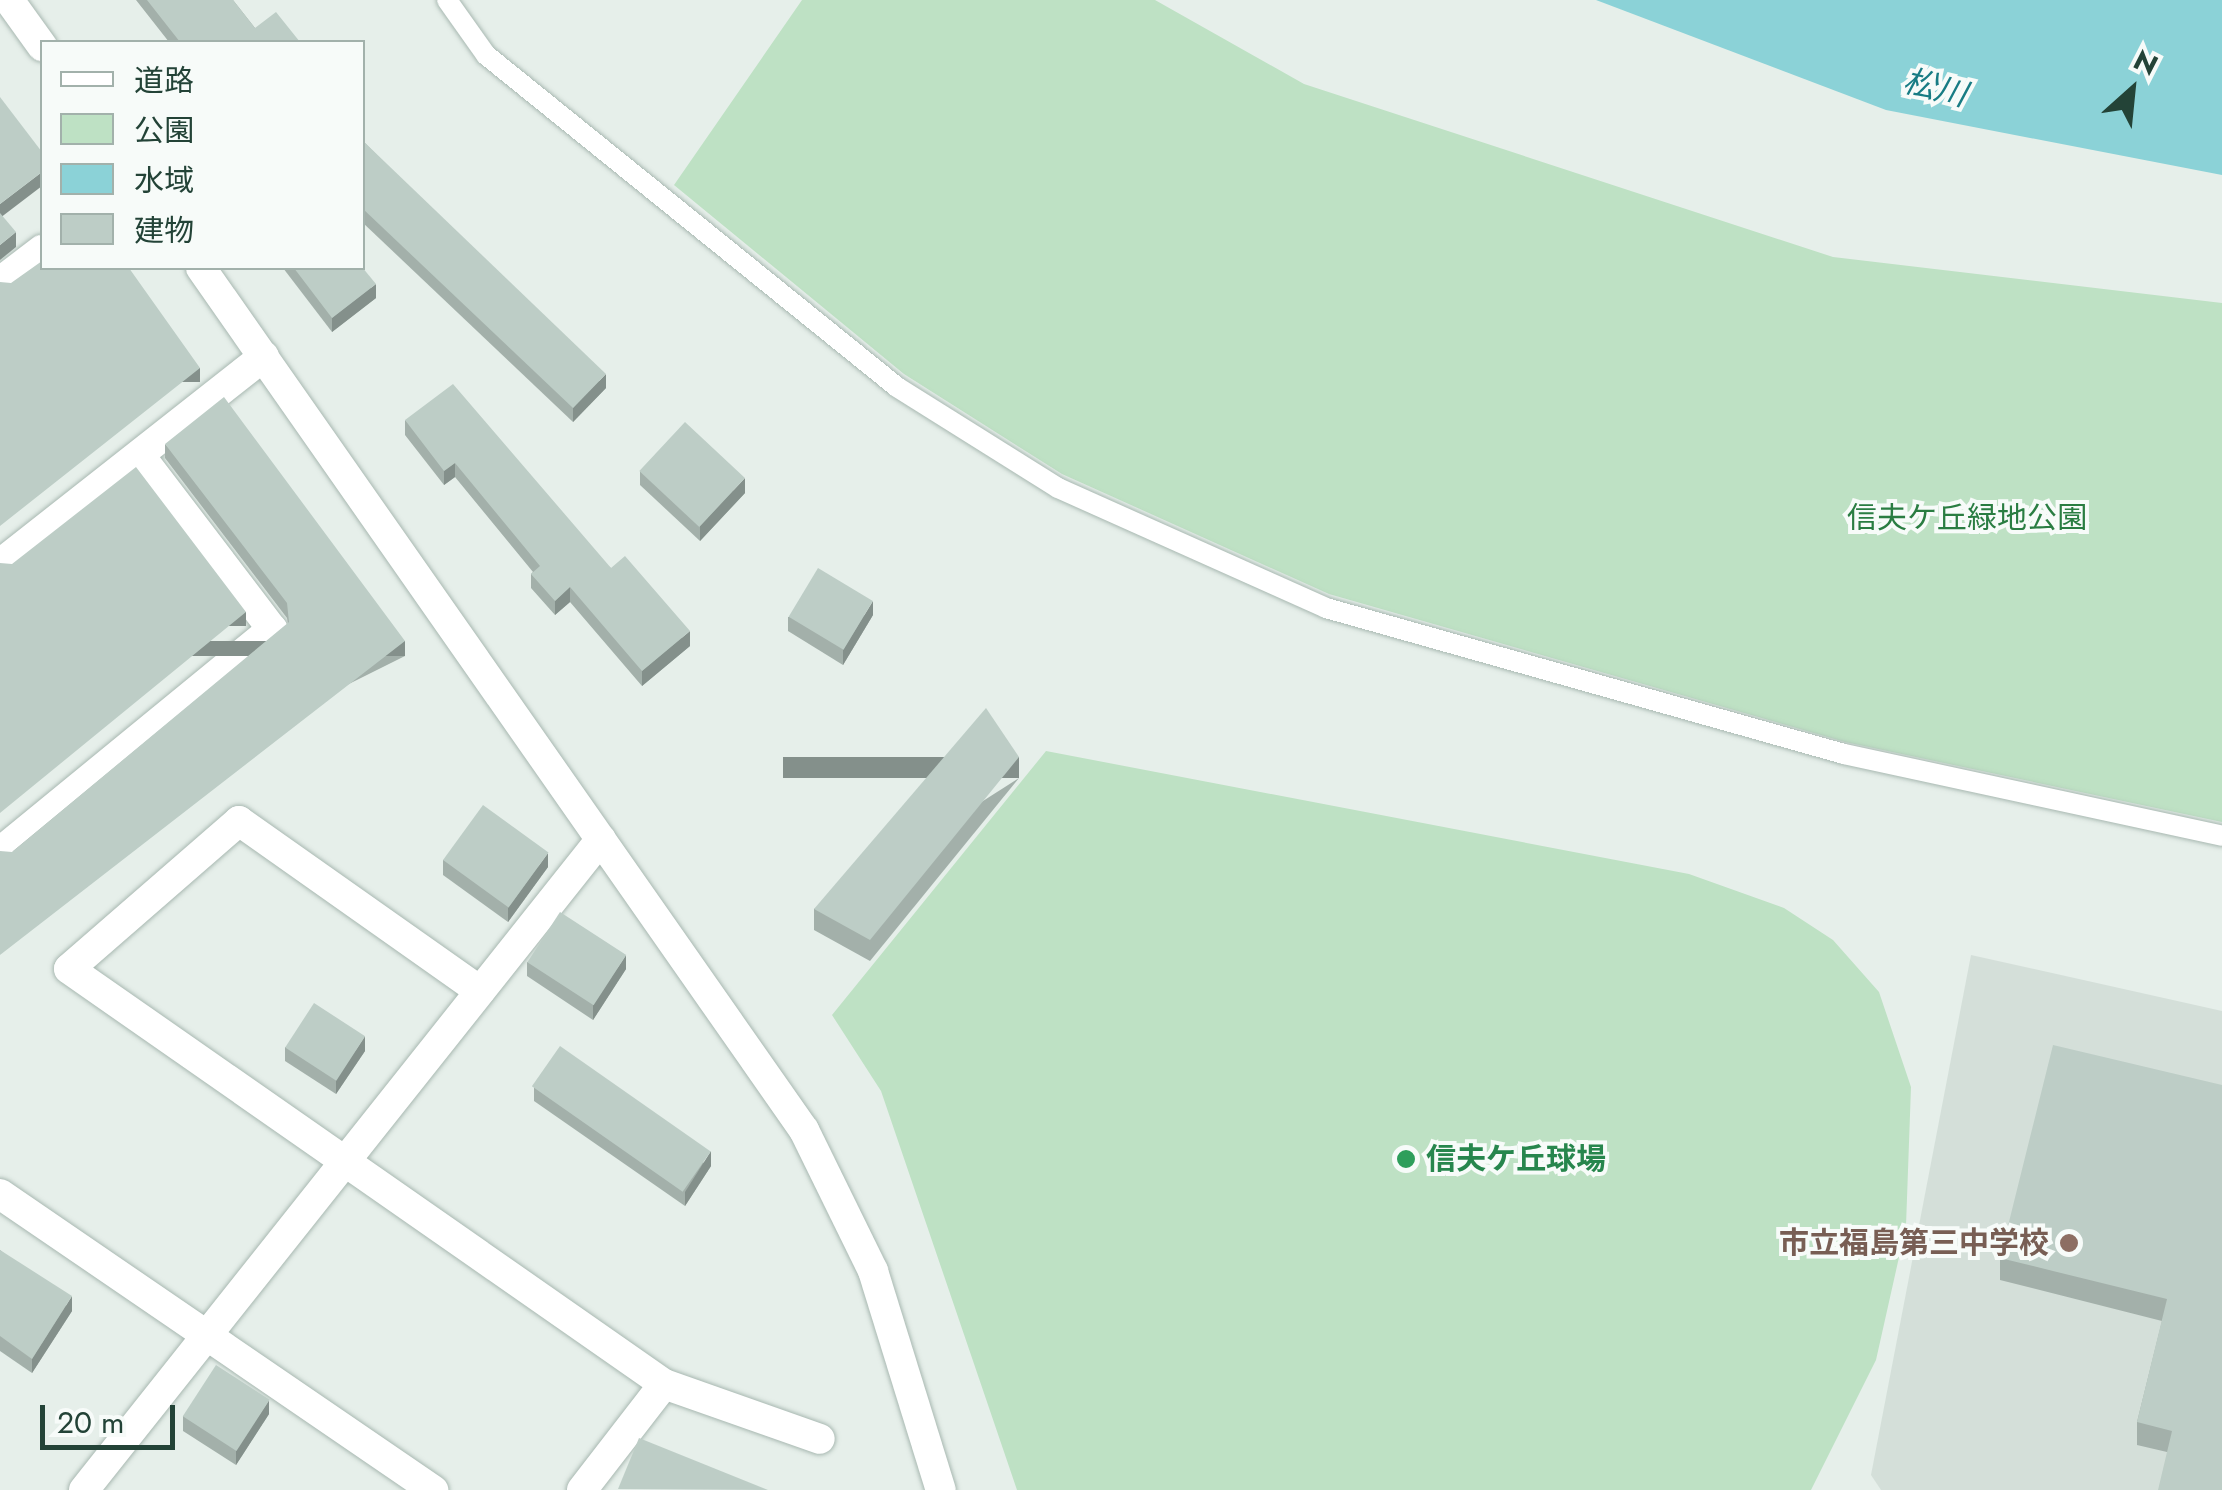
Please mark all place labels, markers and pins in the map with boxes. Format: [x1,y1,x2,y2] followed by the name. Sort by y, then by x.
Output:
[1426,1141,1606,1177] place label: 信夫ケ丘球場
[1395,1148,1417,1170] marker: 信夫ケ丘球場
[1779,1225,2049,1261] place label: 市立福島第三中学校
[2058,1232,2080,1254] marker: 市立福島第三中学校

